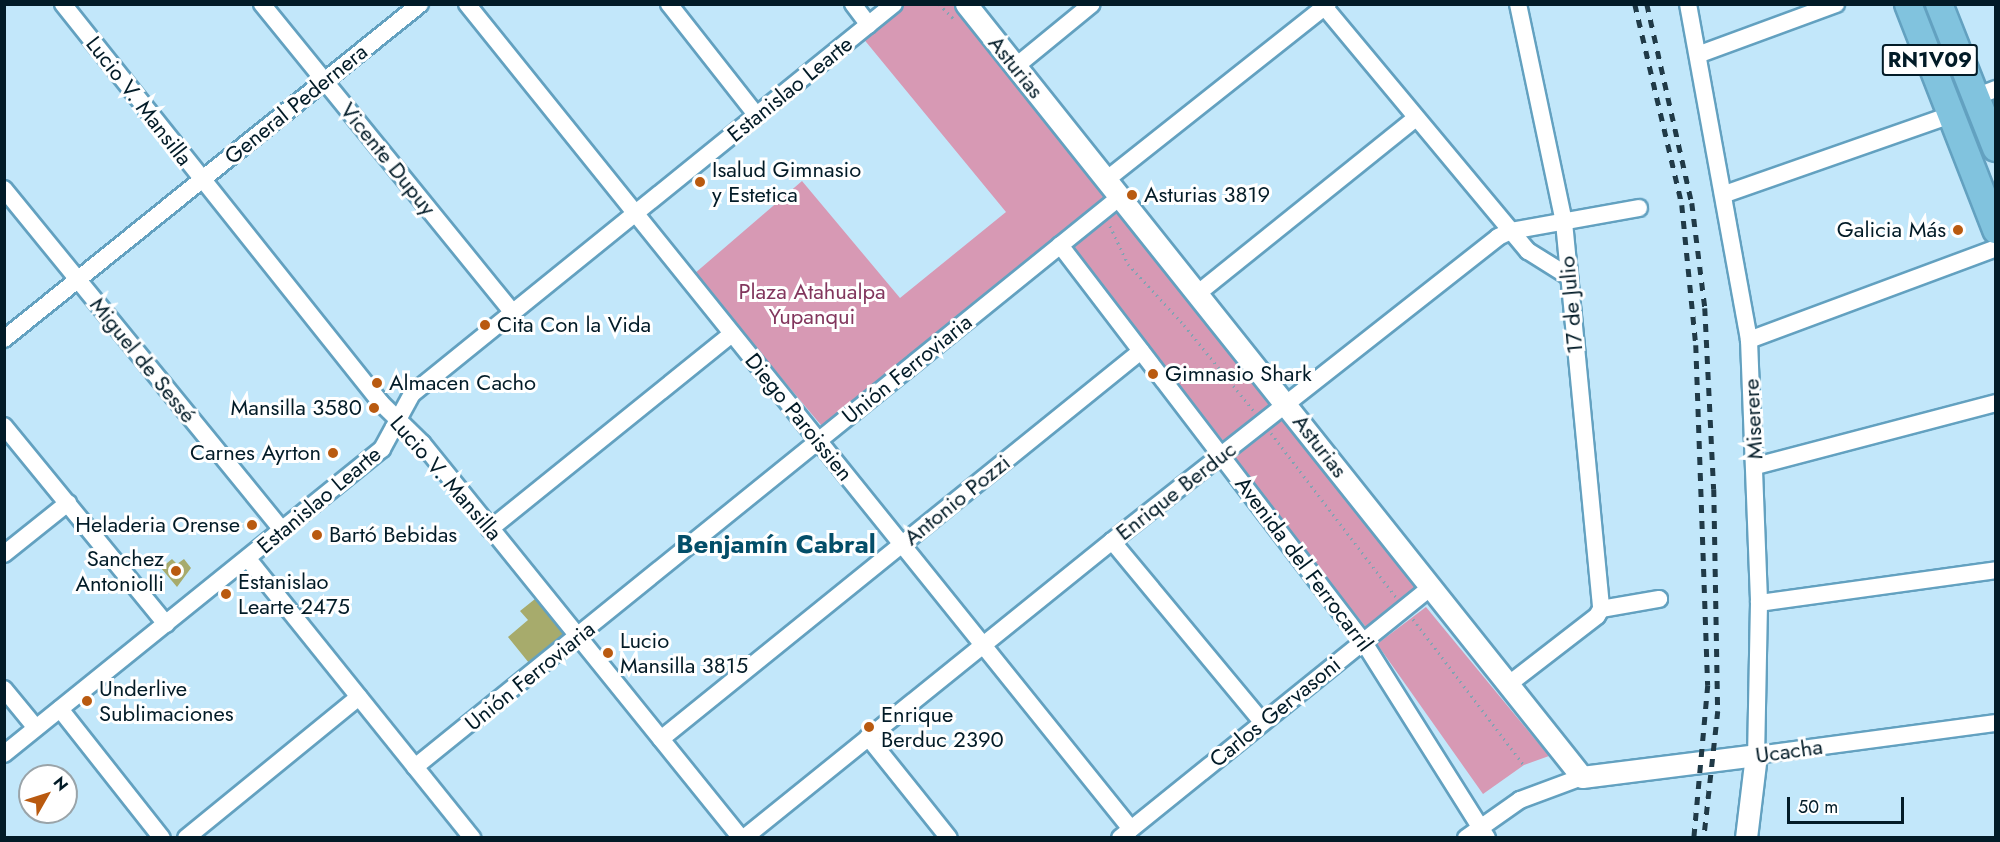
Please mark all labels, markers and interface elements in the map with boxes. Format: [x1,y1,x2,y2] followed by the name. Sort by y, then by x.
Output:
[983,30,1049,104] street label: Asturias
[80,31,198,171] street label: Lucio V. Mansilla
[722,31,858,147] street label: Estanislao Learte
[219,38,373,170] street label: General Pedernera
[1880,42,1980,78] road number: RN1V09
[335,97,441,221] street label: Vicente Dupuy
[712,156,861,208] place label: Isalud Gimnasio y Estetica
[693,175,707,189] marker: Isalud Gimnasio y Estetica
[1144,182,1270,208] place label: Asturias 3819
[1125,188,1139,202] marker: Asturias 3819
[1837,217,1946,243] place label: Galicia Más
[1951,223,1965,237] marker: Galicia Más
[1554,255,1588,355] street label: 17 de Julio
[738,278,886,330] park label: Plaza Atahualpa Yupanqui
[84,292,202,428] street label: Miguel de Sessé
[837,309,977,429] street label: Unión Ferroviaria
[497,312,651,338] place label: Cita Con la Vida
[478,318,492,332] marker: Cita Con la Vida
[740,348,858,486] street label: Diego Paroissien
[1165,361,1312,387] place label: Gimnasio Shark
[1146,367,1160,381] marker: Gimnasio Shark
[389,370,536,396] place label: Almacen Cacho
[370,376,384,390] marker: Almacen Cacho
[1738,378,1768,460] street label: Miserere
[231,395,362,421] place label: Mansilla 3580
[367,401,381,415] marker: Mansilla 3580
[1287,409,1353,483] street label: Asturias
[385,410,507,546] street label: Lucio V. Mansilla
[1111,436,1241,546] street label: Enrique Berduc
[190,440,321,466] place label: Carnes Ayrton
[252,441,386,559] street label: Estanislao Learte
[326,446,340,460] marker: Carnes Ayrton
[899,449,1015,551] street label: Antonio Pozzi
[1230,471,1378,657] street label: Avenida del Ferrocarril
[75,512,240,538] place label: Heladeria Orense
[245,518,259,532] marker: Heladeria Orense
[329,522,457,548] place label: Bartó Bebidas
[310,528,324,542] marker: Bartó Bebidas
[676,529,876,561] district label: Benjamín Cabral
[76,545,164,596] place label: Sanchez Antoniolli
[169,564,183,578] marker: Sanchez Antoniolli
[238,568,350,620] place label: Estanislao Learte 2475
[219,587,233,601] marker: Estanislao Learte 2475
[460,616,600,736] street label: Unión Ferroviaria
[620,627,748,678] place label: Lucio Mansilla 3815
[601,646,615,660] marker: Lucio Mansilla 3815
[1204,651,1346,773] street label: Carlos Gervasoni
[99,675,234,726] place label: Underlive Sublimaciones
[80,694,94,708] marker: Underlive Sublimaciones
[881,701,1004,752] place label: Enrique Berduc 2390
[862,720,876,734] marker: Enrique Berduc 2390
[1754,733,1824,769] street label: Ucacha
[18,764,78,824] north arrow
[48,771,74,796] text: N
[1790,785,1907,823] scale bar
[1798,794,1838,820] text: 50 m

